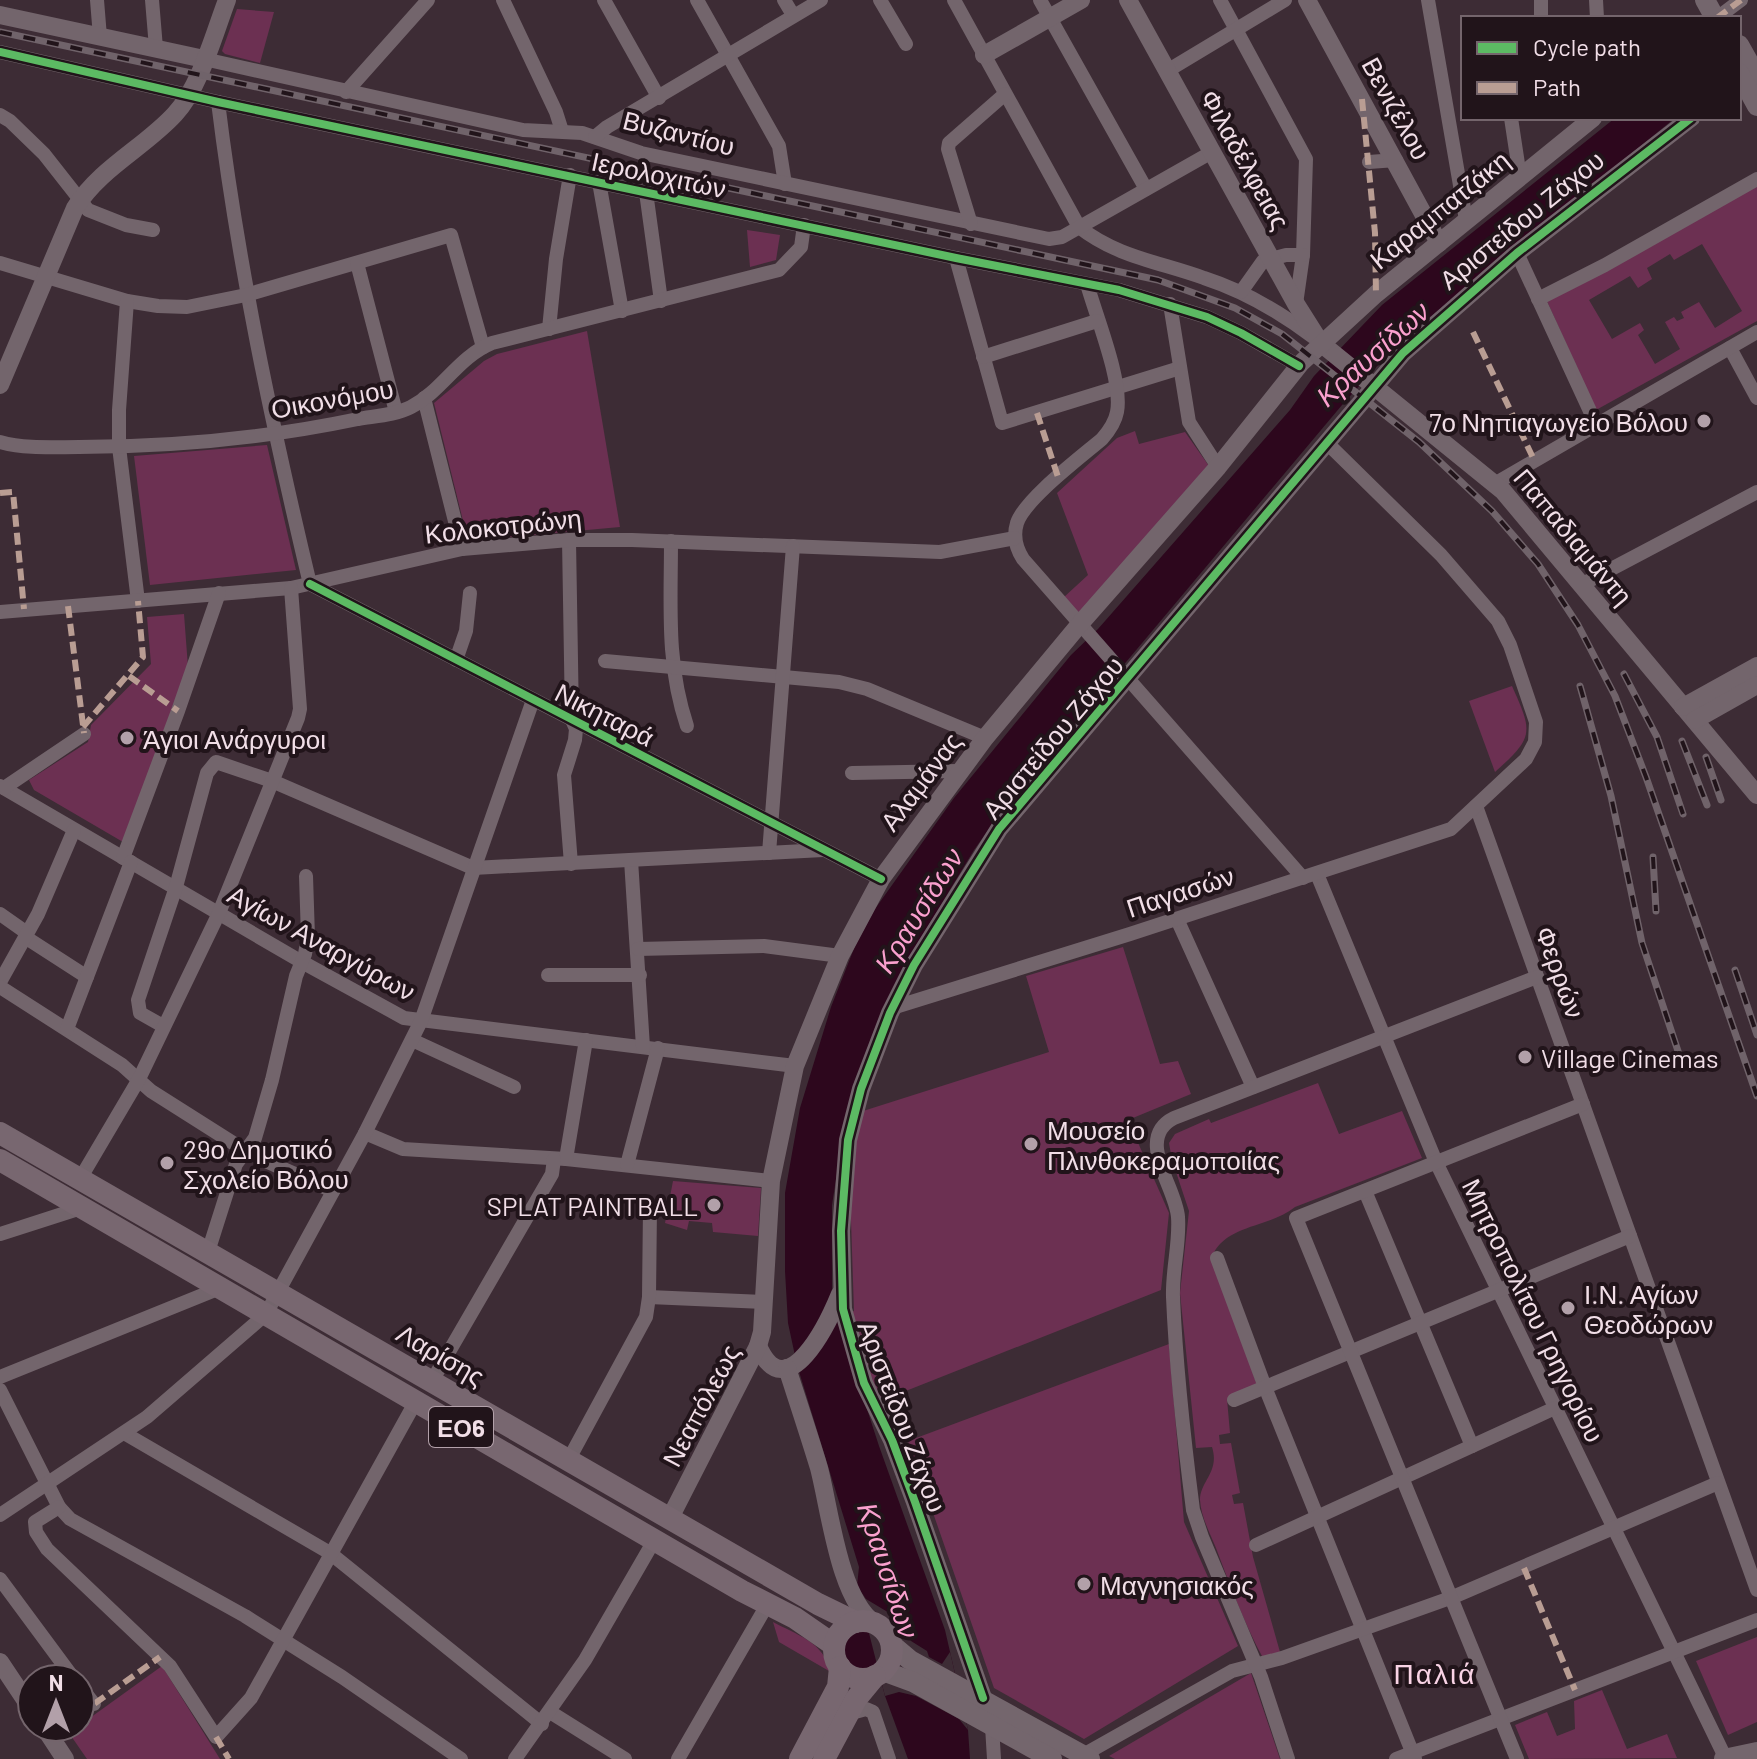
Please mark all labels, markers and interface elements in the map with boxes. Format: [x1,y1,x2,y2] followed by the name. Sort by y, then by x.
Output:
[1461,16,1741,120] legend
[1533,32,1641,61] text: Cycle path
[1356,51,1438,165] street label: Βενιζέλου
[1533,72,1581,101] text: Path
[1195,84,1297,234] street label: Φιλαδέλφειας
[620,103,738,161] street label: Βυζαντίου
[1363,143,1515,275] street label: Καραμπατζάκη
[1433,143,1609,295] street label: Αριστείδου Ζάχου
[589,145,729,203] street label: Ιερολοχιτών
[1308,293,1436,413] water label: Κραυσίδων
[269,372,395,424] street label: Οικονόμου
[1429,406,1688,437] place label: 7ο Νηπιαγωγείο Βόλου
[1695,412,1713,430] marker: 7ο Νηπιαγωγείο Βόλου
[1508,462,1640,610] street label: Παπαδιαμάντη
[423,501,583,549] street label: Κολοκοτρώνη
[975,649,1129,825] street label: Αριστείδου Ζάχου
[550,676,660,752] street label: Νικηταρά
[143,723,326,754] place label: Άγιοι Ανάργυροι
[873,726,967,836] street label: Αλαμάνας
[118,729,136,747] marker: Άγιοι Ανάργυροι
[866,841,970,979] water label: Κραυσίδων
[1122,859,1238,923] street label: Παγασών
[223,878,421,1006] street label: Αγίων Αναργύρων
[1530,922,1592,1022] street label: Φερρών
[1541,1042,1719,1073] place label: Village Cinemas
[1516,1048,1534,1066] marker: Village Cinemas
[1047,1114,1280,1175] place label: Μουσείο Πλινθοκεραμοποιίας
[183,1133,349,1194] place label: 29ο Δημοτικό Σχολείο Βόλου
[1022,1135,1040,1153] marker: Μουσείο Πλινθοκεραμοποιίας
[158,1154,176,1172] marker: 29ο Δημοτικό Σχολείο Βόλου
[1457,1173,1611,1447] street label: Μητροπολίτου Γρηγορίου
[487,1190,698,1221] place label: SPLAT PAINTBALL
[705,1196,723,1214] marker: SPLAT PAINTBALL
[1584,1278,1713,1339] place label: Ι.Ν. Αγίων Θεοδώρων
[1559,1299,1577,1317] marker: Ι.Ν. Αγίων Θεοδώρων
[852,1316,954,1516] street label: Αριστείδου Ζάχου
[392,1317,490,1391] street label: Λαρίσης
[655,1339,745,1471] street label: Νεαπόλεως
[429,1407,493,1447] road number: ΕΟ6
[851,1498,927,1642] water label: Κραυσίδων
[1100,1569,1254,1600] place label: Μαγνησιακός
[1075,1575,1093,1593] marker: Μαγνησιακός
[1394,1656,1476,1690] district label: Παλιά
[16,1663,96,1743] north arrow
[49,1669,63,1695] text: N

